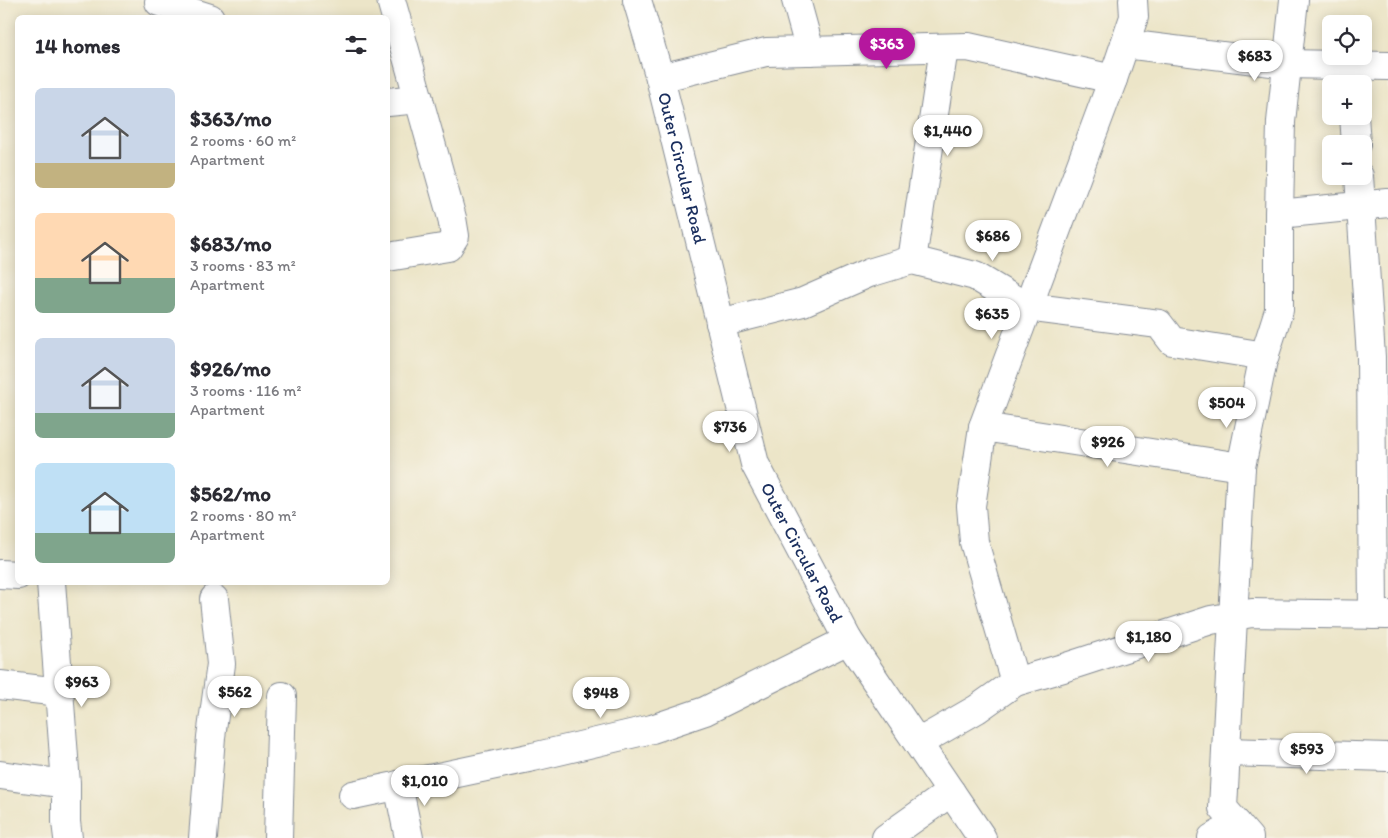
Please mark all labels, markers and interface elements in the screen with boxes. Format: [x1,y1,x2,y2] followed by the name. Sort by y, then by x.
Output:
[1322,15,1372,185] map controls
[1322,15,1372,65] button: locate
[857,28,917,70] pin: $363
[342,31,370,59] icon: filters
[35,33,120,58] text: 14 homes
[870,34,904,53] text: $363
[1225,39,1285,82] pin: $683
[1238,46,1272,65] text: $683
[1322,75,1372,125] button: +
[653,90,711,246] street label: Outer Circular Road
[190,106,272,131] text: $363/mo
[75,108,135,168] icon: home
[907,114,989,157] pin: $1,440
[924,121,972,140] text: $1,440
[190,131,296,150] text: 2 rooms · 60 m²
[1322,135,1372,185] button: −
[190,150,265,169] text: Apartment
[963,220,1023,262] pin: $686
[976,226,1010,245] text: $686
[190,231,272,256] text: $683/mo
[75,233,135,293] icon: home
[190,256,296,275] text: 3 rooms · 83 m²
[190,275,265,294] text: Apartment
[962,298,1022,340] pin: $635
[975,304,1009,323] text: $635
[190,356,271,381] text: $926/mo
[75,358,135,418] icon: home
[190,381,301,400] text: 3 rooms · 116 m²
[1197,386,1257,429] pin: $504
[1209,393,1245,412] text: $504
[190,400,265,419] text: Apartment
[700,410,760,453] pin: $736
[713,417,747,436] text: $736
[1078,426,1138,468] pin: $926
[1091,432,1125,451] text: $926
[756,479,848,627] street label: Outer Circular Road
[190,481,271,506] text: $562/mo
[75,483,135,543] icon: home
[190,506,296,525] text: 2 rooms · 80 m²
[190,525,265,544] text: Apartment
[1108,620,1190,663] pin: $1,180
[1126,627,1172,646] text: $1,180
[52,666,112,708] pin: $963
[65,672,99,691] text: $963
[205,676,265,718] pin: $562
[571,676,631,719] pin: $948
[218,682,252,701] text: $562
[584,683,618,702] text: $948
[1277,732,1337,775] pin: $593
[1290,739,1324,758] text: $593
[384,764,466,807] pin: $1,010
[402,771,448,790] text: $1,010

